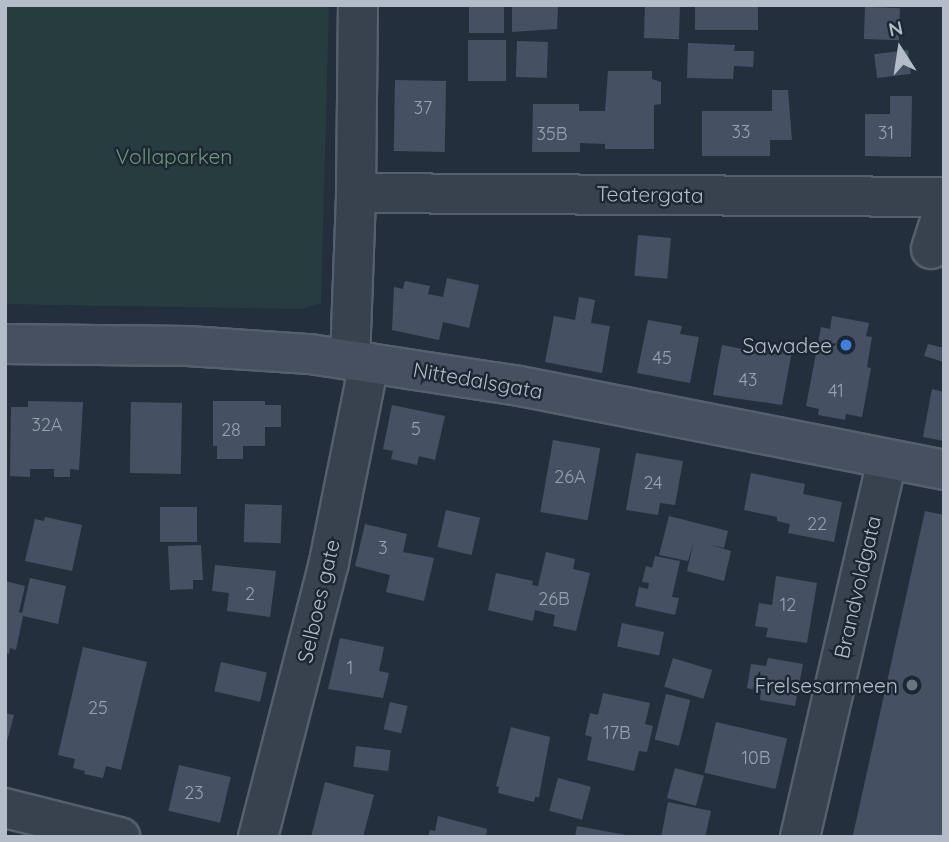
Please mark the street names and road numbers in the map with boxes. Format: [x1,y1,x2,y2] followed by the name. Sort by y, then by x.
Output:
[596,180,704,208] street label: Teatergata
[411,356,545,404] street label: Nittedalsgata
[828,513,886,661] street label: Brandvoldgata
[292,537,344,665] street label: Selboes gate

